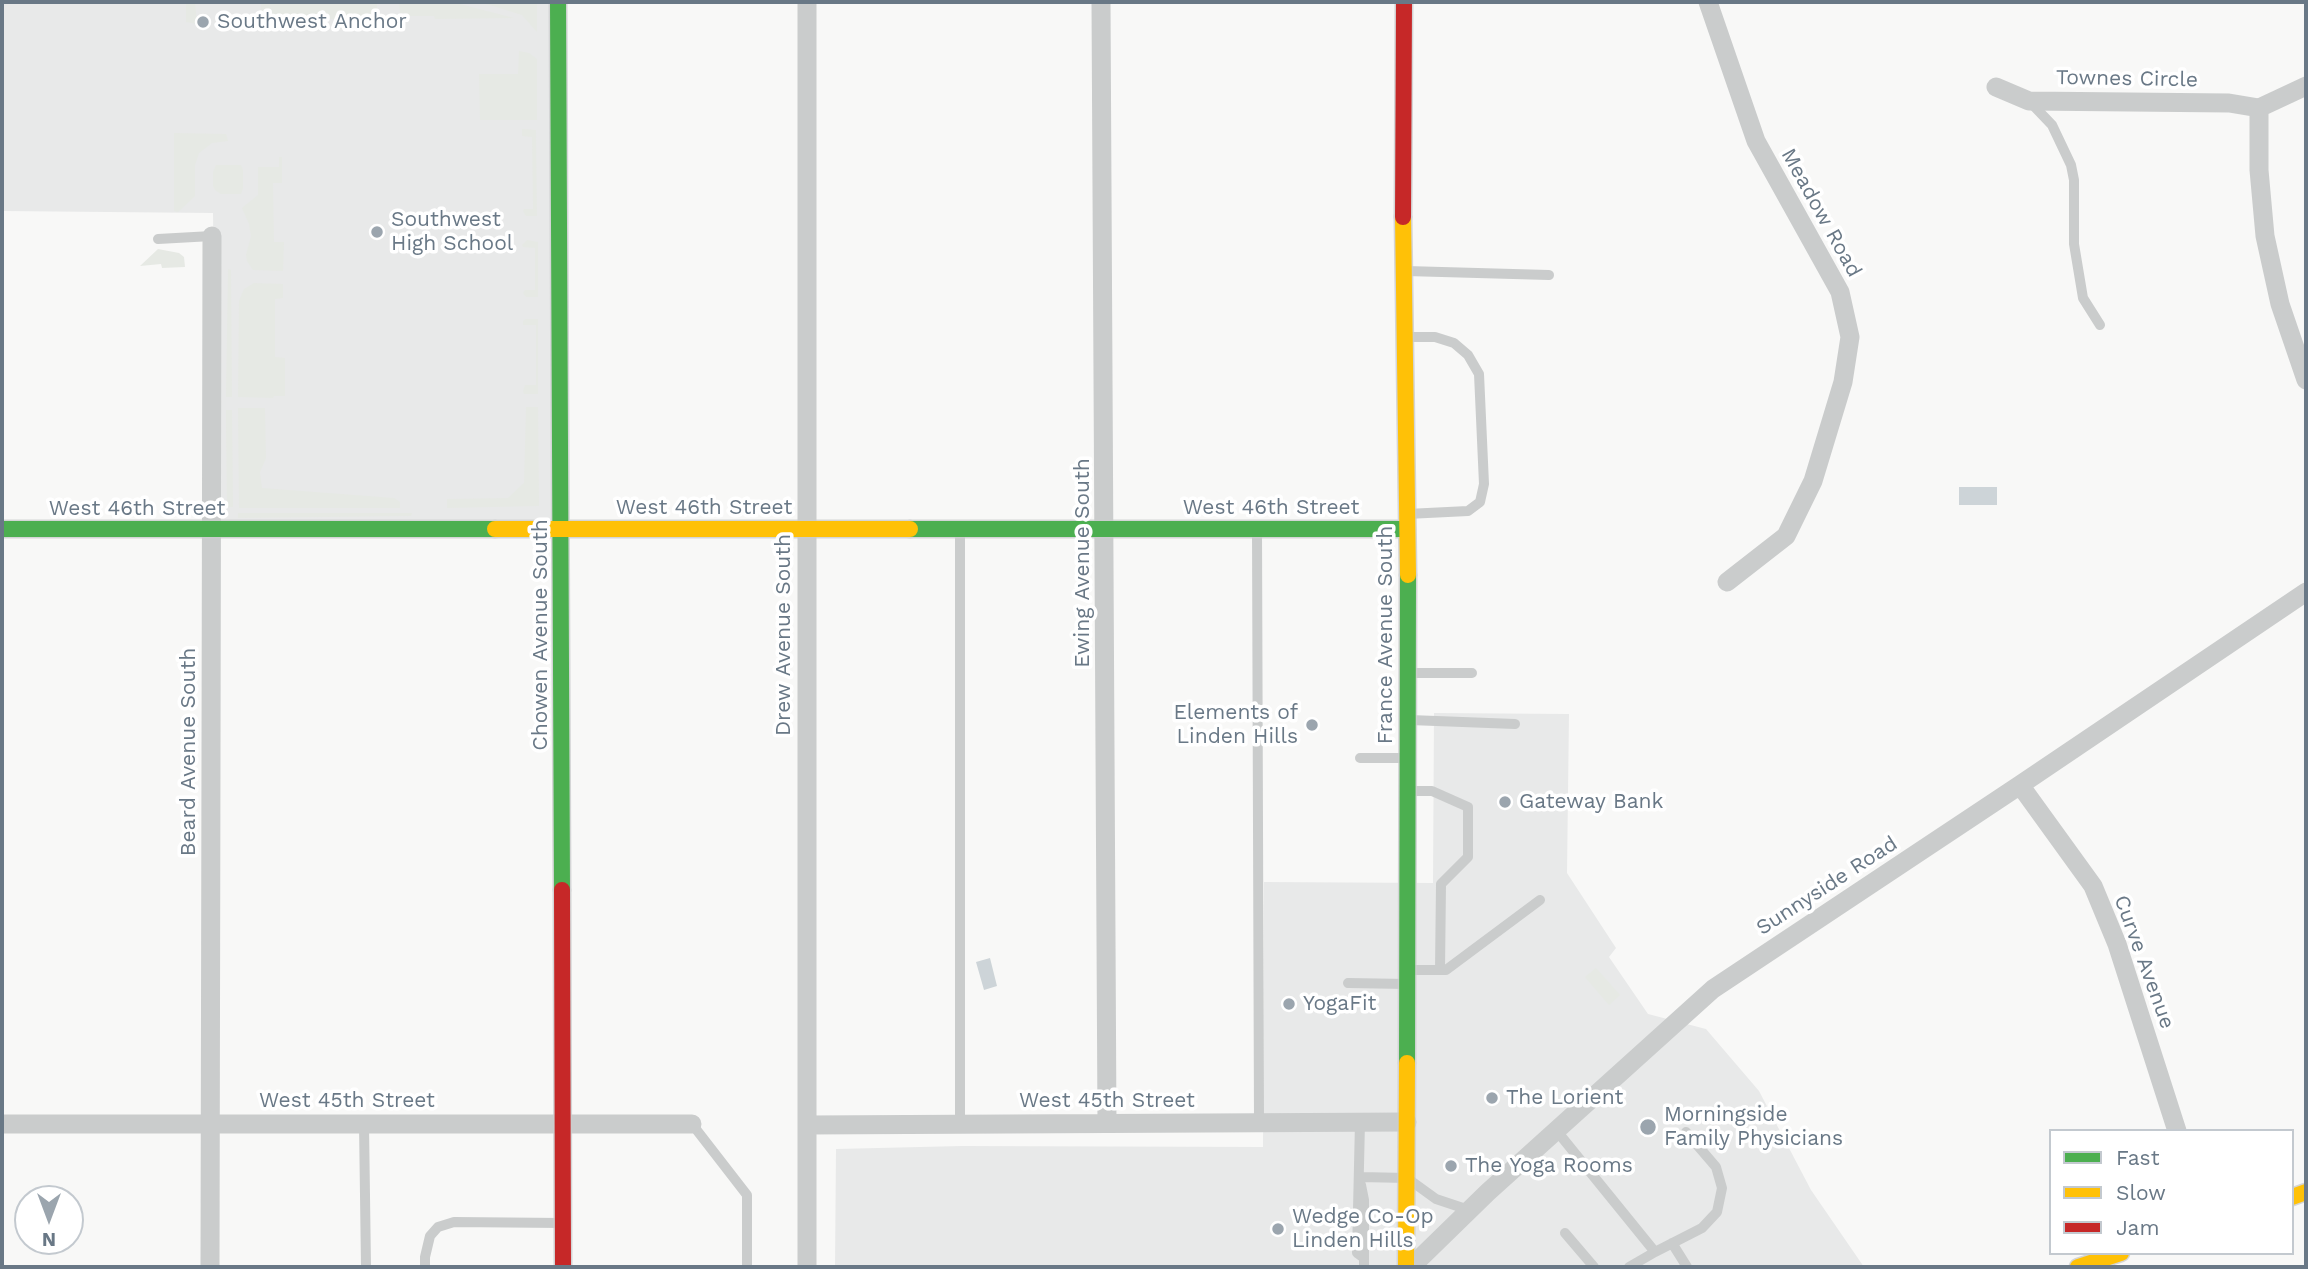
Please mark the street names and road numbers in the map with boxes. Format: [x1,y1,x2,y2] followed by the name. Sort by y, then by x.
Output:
[2056,65,2198,93] street label: Townes Circle
[1775,144,1867,282] street label: Meadow Road
[1070,458,1096,668] street label: Ewing Avenue South
[616,495,792,521] street label: West 46th Street
[1183,495,1359,521] street label: West 46th Street
[49,496,225,522] street label: West 46th Street
[528,519,554,751] street label: Chowen Avenue South
[1373,526,1399,744] street label: France Avenue South
[771,534,797,736] street label: Drew Avenue South
[176,648,202,856] street label: Beard Avenue South
[1752,831,1902,941] street label: Sunnyside Road
[2108,892,2180,1032] street label: Curve Avenue
[259,1088,435,1114] street label: West 45th Street
[1019,1088,1195,1114] street label: West 45th Street

